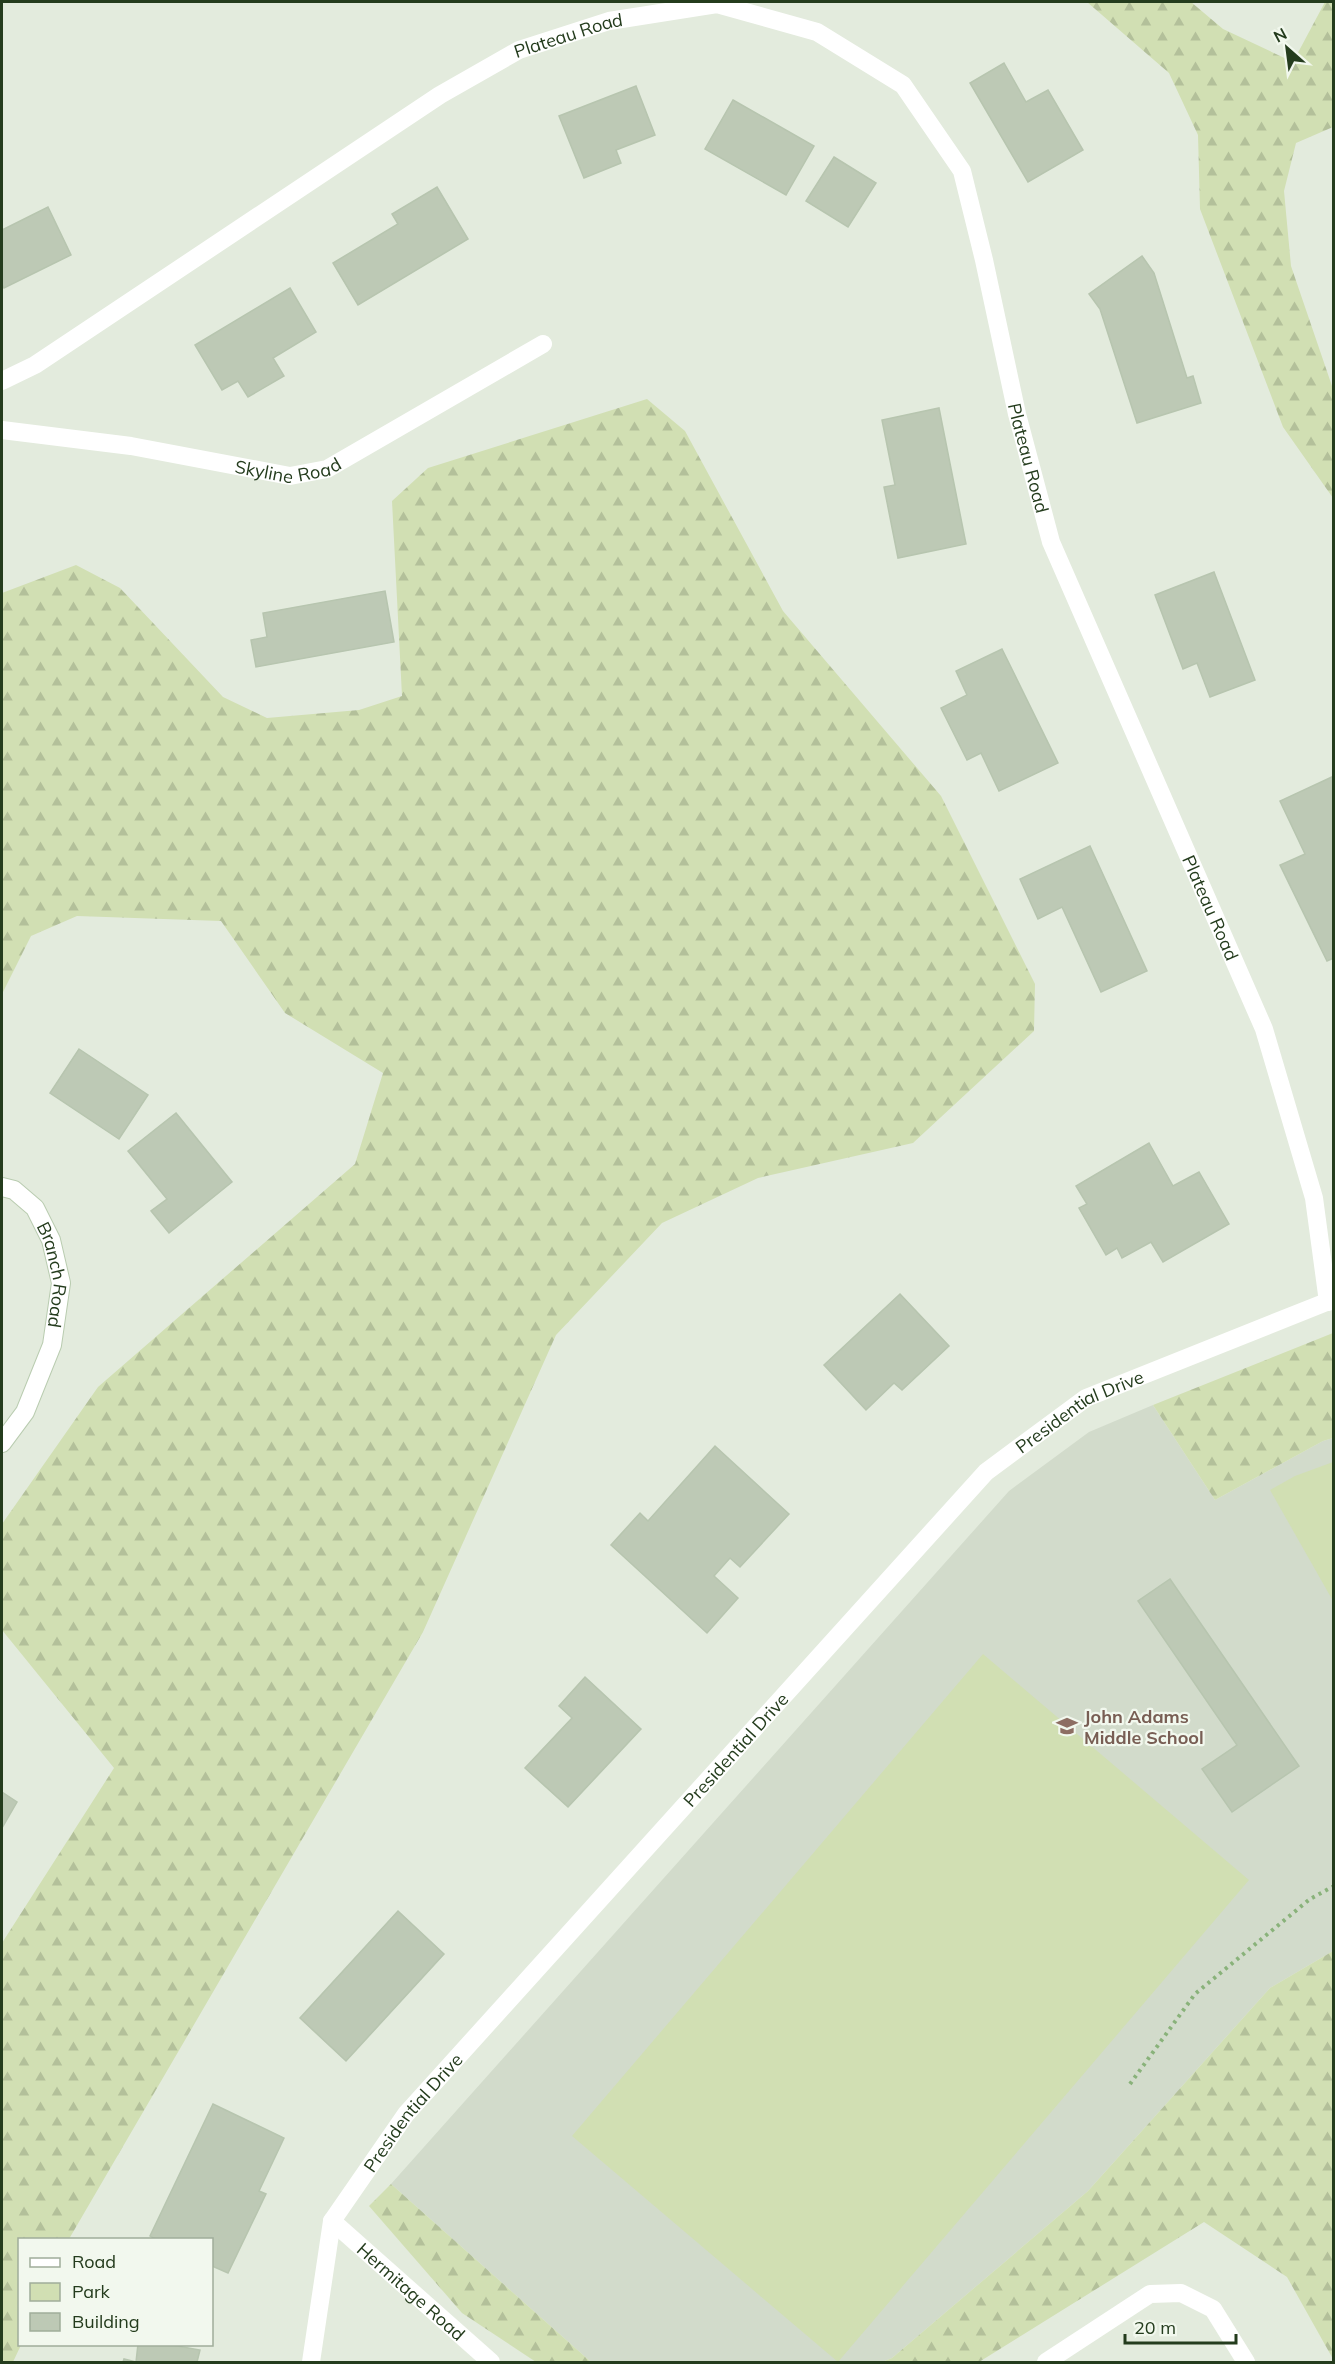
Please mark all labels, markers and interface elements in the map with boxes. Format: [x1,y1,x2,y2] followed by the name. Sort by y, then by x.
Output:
[511,8,624,62] street label: Plateau Road
[1257,18,1317,78] north arrow
[1270,23,1290,46] text: N
[1003,401,1054,515] street label: Plateau Road
[233,452,345,488] street label: Skyline Road
[1178,851,1244,964] street label: Plateau Road
[32,1218,72,1329] street label: Branch Road
[1011,1365,1147,1458] street label: Presidential Drive
[678,1687,793,1811] street label: Presidential Drive
[1084,1705,1204,1749] place label: John Adams Middle School
[1055,1714,1079,1738] school or university icon: John Adams Middle School
[358,2048,467,2176] street label: Presidential Drive
[352,2237,470,2345] street label: Hermitage Road
[18,2238,213,2346] legend
[72,2250,116,2273] text: Road
[72,2280,111,2303] text: Park
[1125,2307,1236,2345] scale bar
[72,2310,140,2333] text: Building
[1134,2316,1176,2339] text: 20 m

